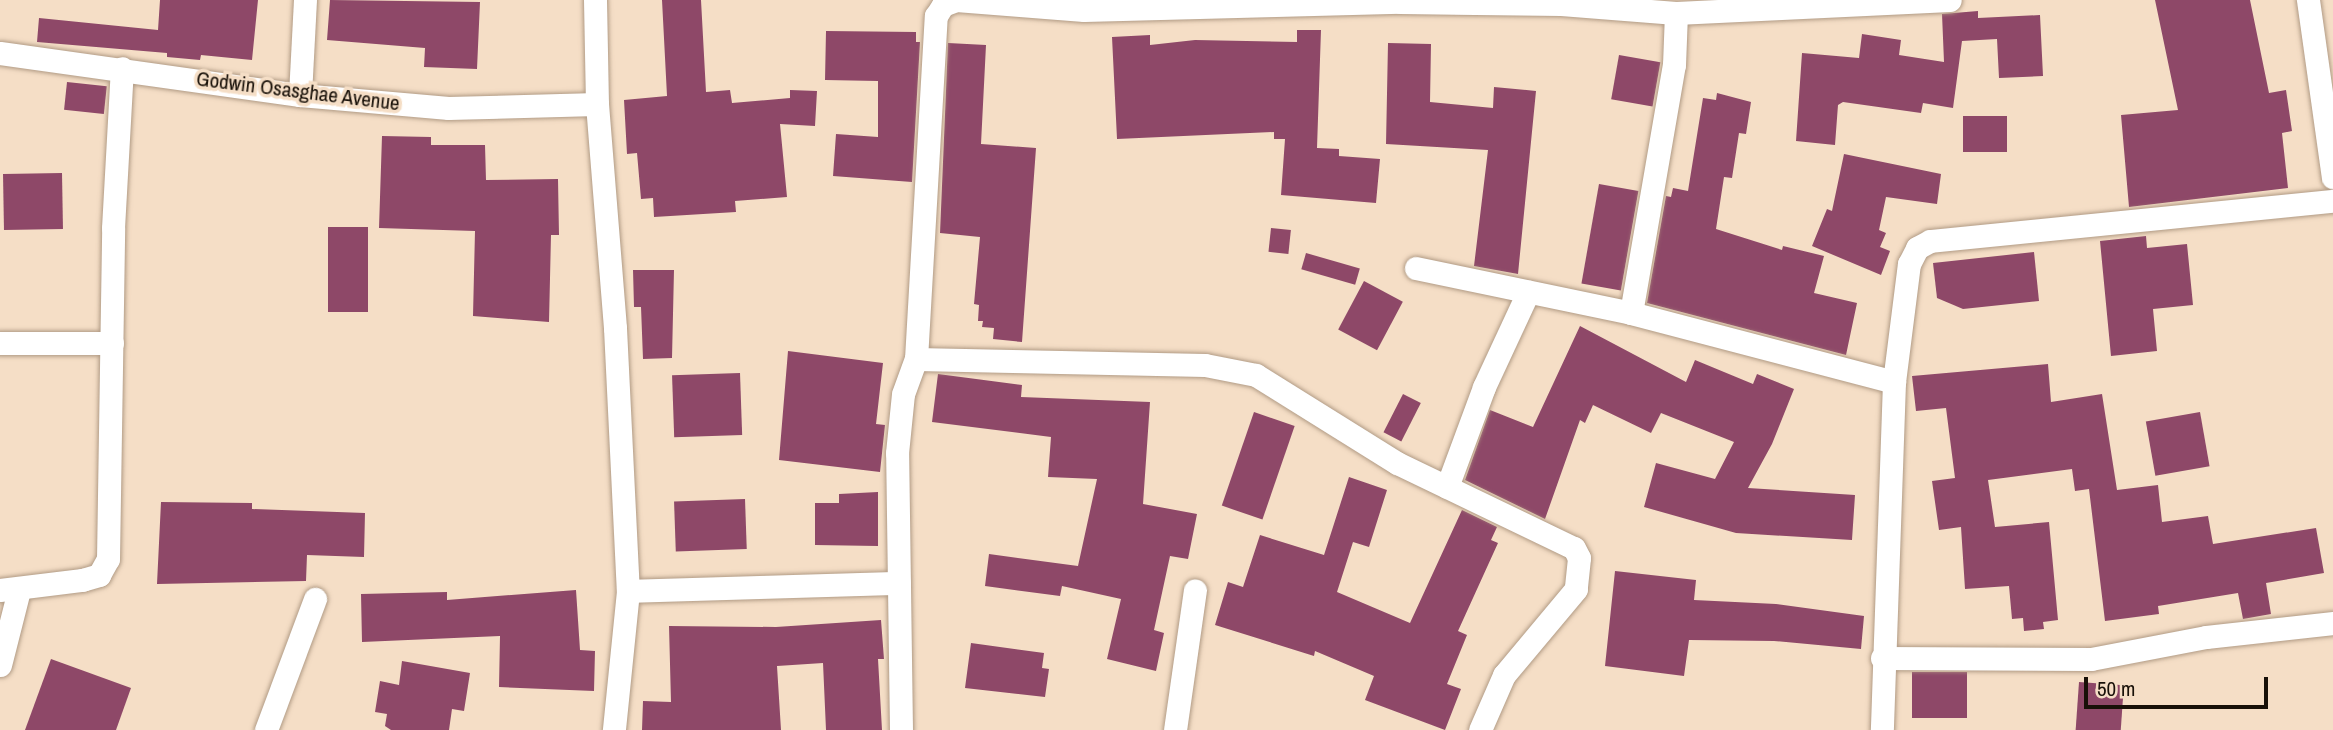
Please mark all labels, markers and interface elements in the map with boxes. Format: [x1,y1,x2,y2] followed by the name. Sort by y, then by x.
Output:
[194,66,402,116] street label: Godwin Osasghae Avenue
[2088,664,2272,708] scale bar
[2097,674,2135,703] text: 50 m

